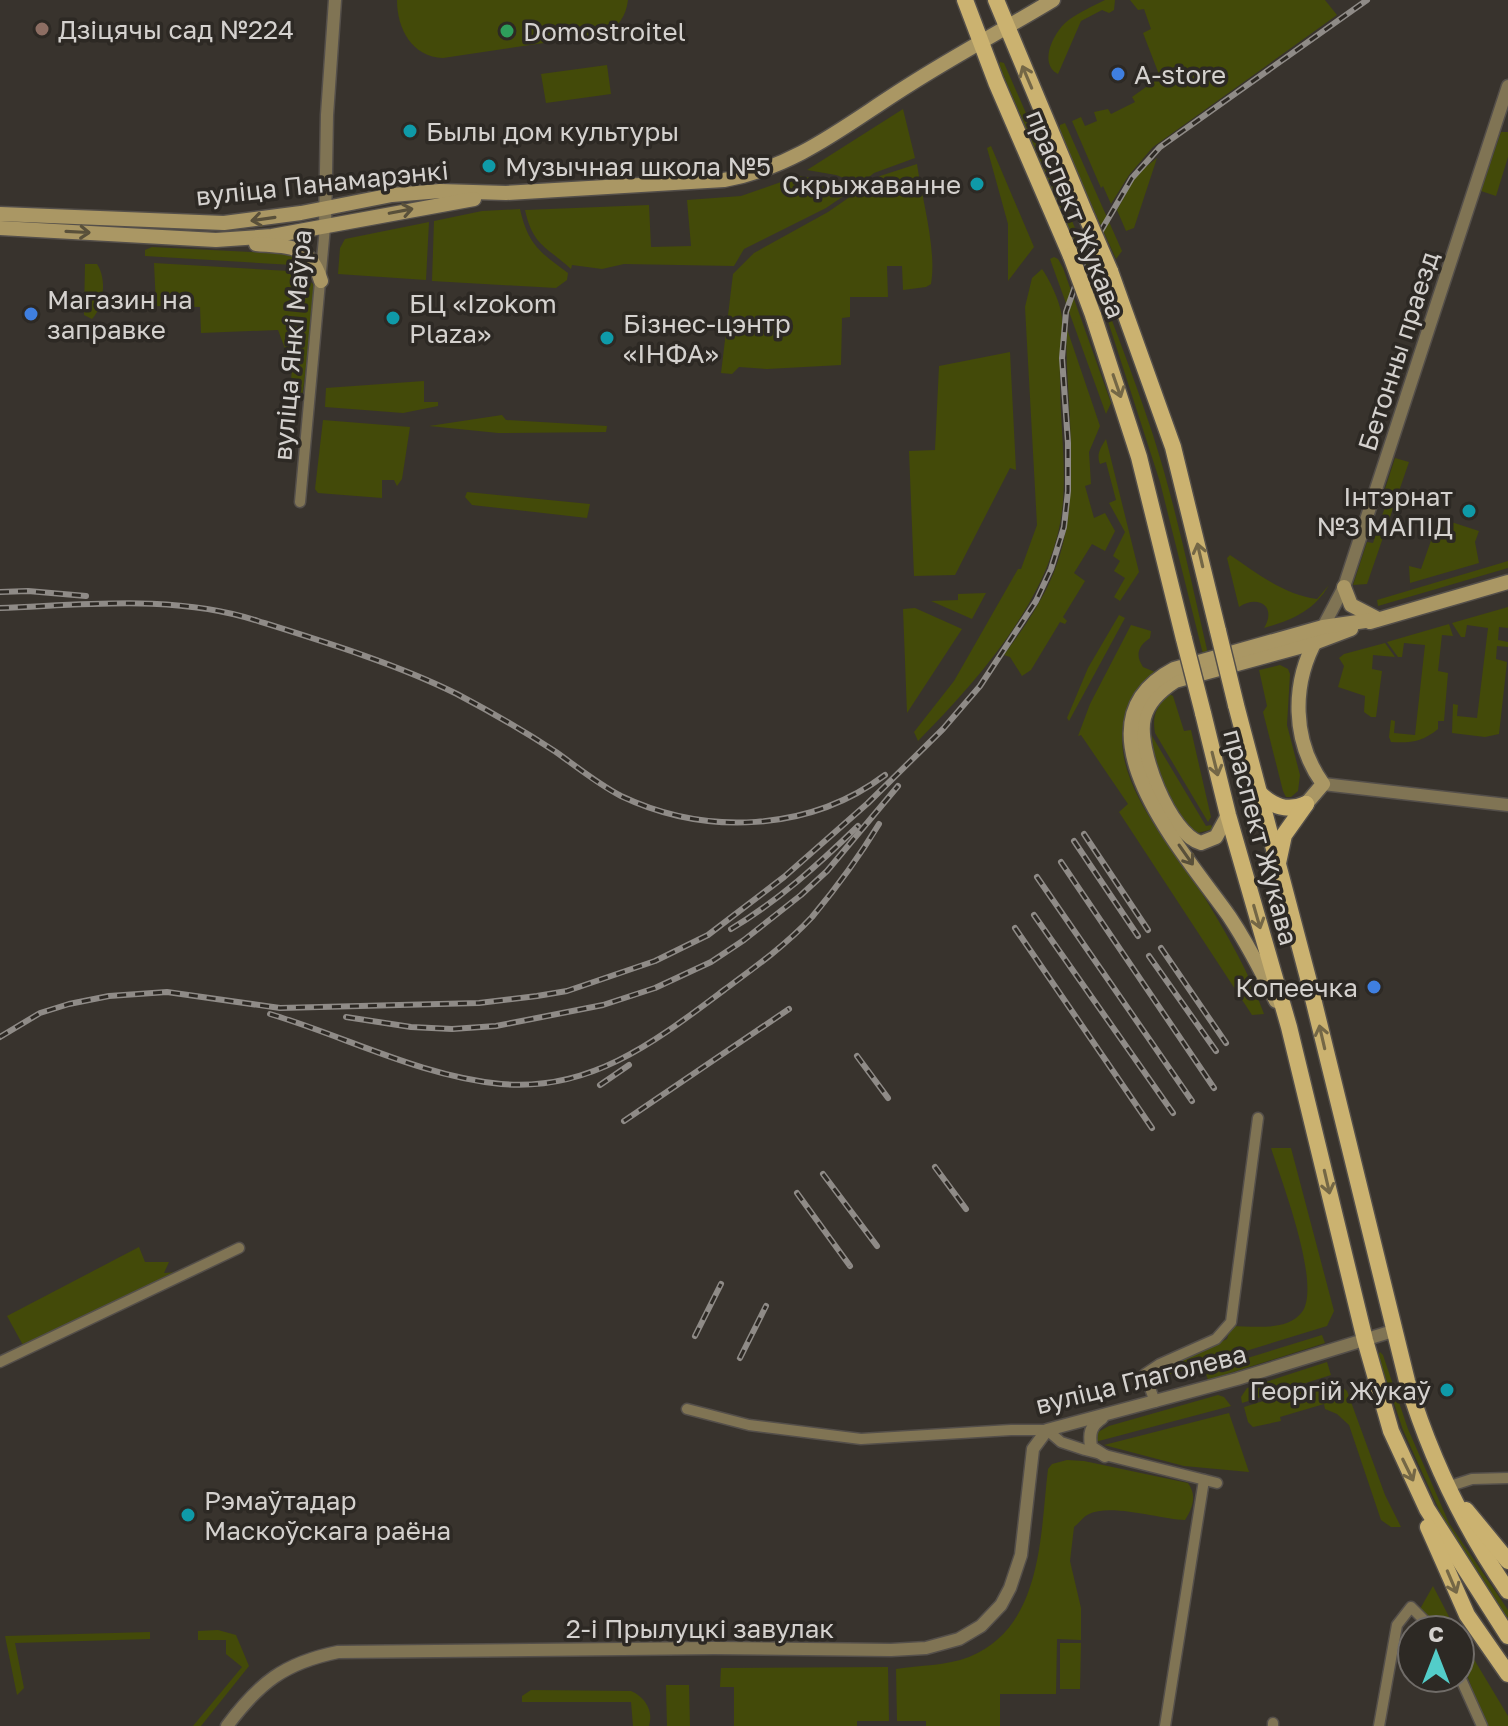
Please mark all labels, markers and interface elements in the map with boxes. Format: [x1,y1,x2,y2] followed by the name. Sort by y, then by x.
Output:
[58,14,294,45] place label: Дзіцячы сад №224
[523,16,686,47] place label: Domostroitel
[33,20,51,38] marker: Дзіцячы сад №224
[498,22,516,40] marker: Domostroitel
[1134,59,1226,90] place label: А-store
[1018,65,1033,90] one-way arrow
[1109,65,1127,83] marker: А-store
[1020,105,1132,323] street label: праспект Жукава
[426,116,679,147] place label: Былы дом культуры
[401,122,419,140] marker: Былы дом культуры
[505,151,771,182] place label: Музычная школа №5
[194,154,450,212] street label: вуліца Панамарэнкі
[480,157,498,175] marker: Музычная школа №5
[782,169,961,200] place label: Скрыжаванне
[968,175,986,193] marker: Скрыжаванне
[387,202,413,217] one-way arrow
[250,212,276,227] one-way arrow
[64,225,91,240] one-way arrow
[266,228,318,462] street label: вуліца Янкі Маўра
[1351,247,1445,455] street label: Бетонны праезд
[47,284,193,345] place label: Магазин на заправке
[409,288,557,349] place label: БЦ «Izokom Plaza»
[22,305,40,323] marker: Магазин на заправке
[623,308,791,369] place label: Бізнес-цэнтр «ІНФА»
[384,309,402,327] marker: БЦ «Izokom Plaza»
[598,329,616,347] marker: Бізнес-цэнтр «ІНФА»
[1111,373,1126,398] one-way arrow
[1316,481,1453,542] place label: Інтэрнат №3 МАПІД
[1460,502,1478,520] marker: Інтэрнат №3 МАПІД
[1191,542,1206,568] one-way arrow
[1217,725,1305,949] street label: праспект Жукава
[1209,750,1224,776] one-way arrow
[1178,843,1194,865] one-way arrow
[1250,903,1265,929] one-way arrow
[1235,972,1358,1003] place label: Копеечка
[1365,978,1383,996] marker: Копеечка
[1314,1024,1329,1050] one-way arrow
[1320,1168,1335,1194] one-way arrow
[1032,1338,1250,1420] street label: вуліца Глаголева
[1249,1375,1431,1406] place label: Георгій Жукаў
[1438,1381,1456,1399] marker: Георгій Жукаў
[1401,1458,1416,1482] one-way arrow
[204,1485,451,1546] place label: Рэмаўтадар Маскоўскага раёна
[179,1506,197,1524] marker: Рэмаўтадар Маскоўскага раёна
[1445,1570,1460,1594] one-way arrow
[566,1613,834,1644] street label: 2-і Прылуцкі завулак
[1396,1614,1476,1694] north arrow
[1428,1620,1444,1647] text: С

